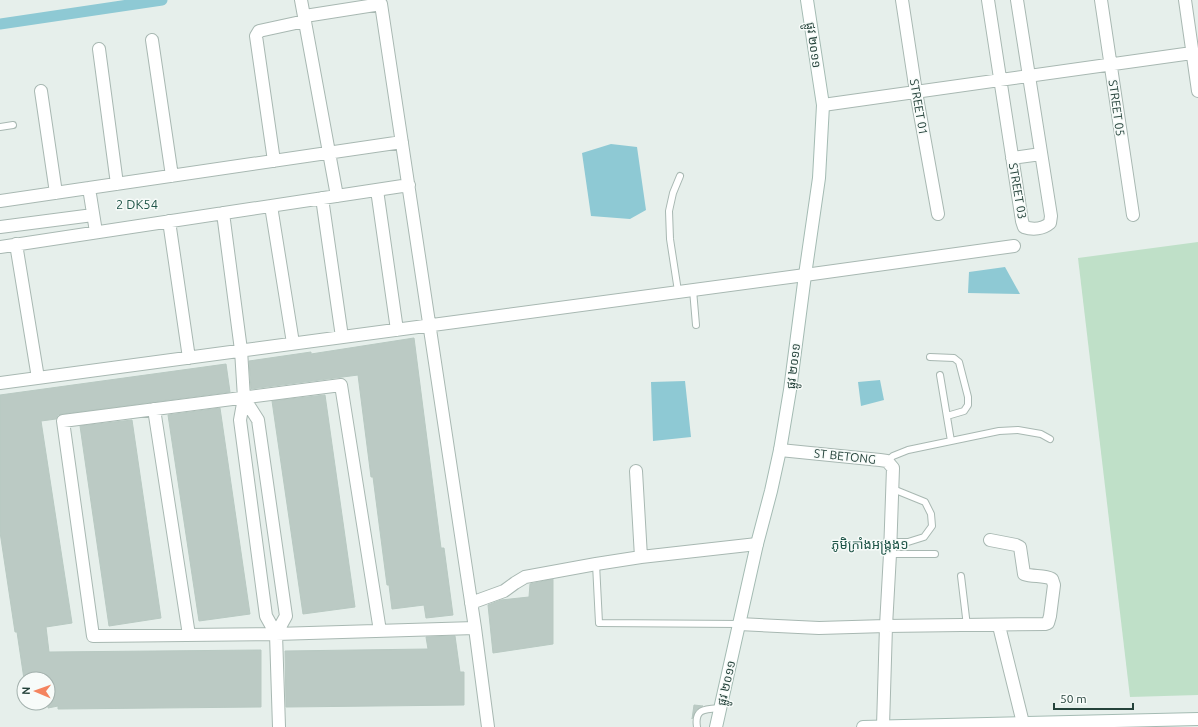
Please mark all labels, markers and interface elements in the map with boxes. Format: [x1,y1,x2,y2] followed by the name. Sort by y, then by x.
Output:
[800,21,824,69] street label: ផ្លូវ ២០១១
[908,78,930,136] street label: STREET 01
[1107,79,1127,137] street label: STREET 05
[1007,162,1029,220] street label: STREET 03
[116,197,158,211] district label: 2 DK54
[784,342,807,390] street label: ផ្លូវ ២០១១
[813,446,877,466] street label: ST BETONG
[831,537,909,555] district label: ភូមិក្រាំងអង្រ្កង១
[714,659,742,708] street label: ផ្លូវ ២០១១
[16,671,56,711] north arrow
[1054,685,1133,711] scale bar
[20,686,32,695] text: N
[1060,692,1087,705] text: 50 m

